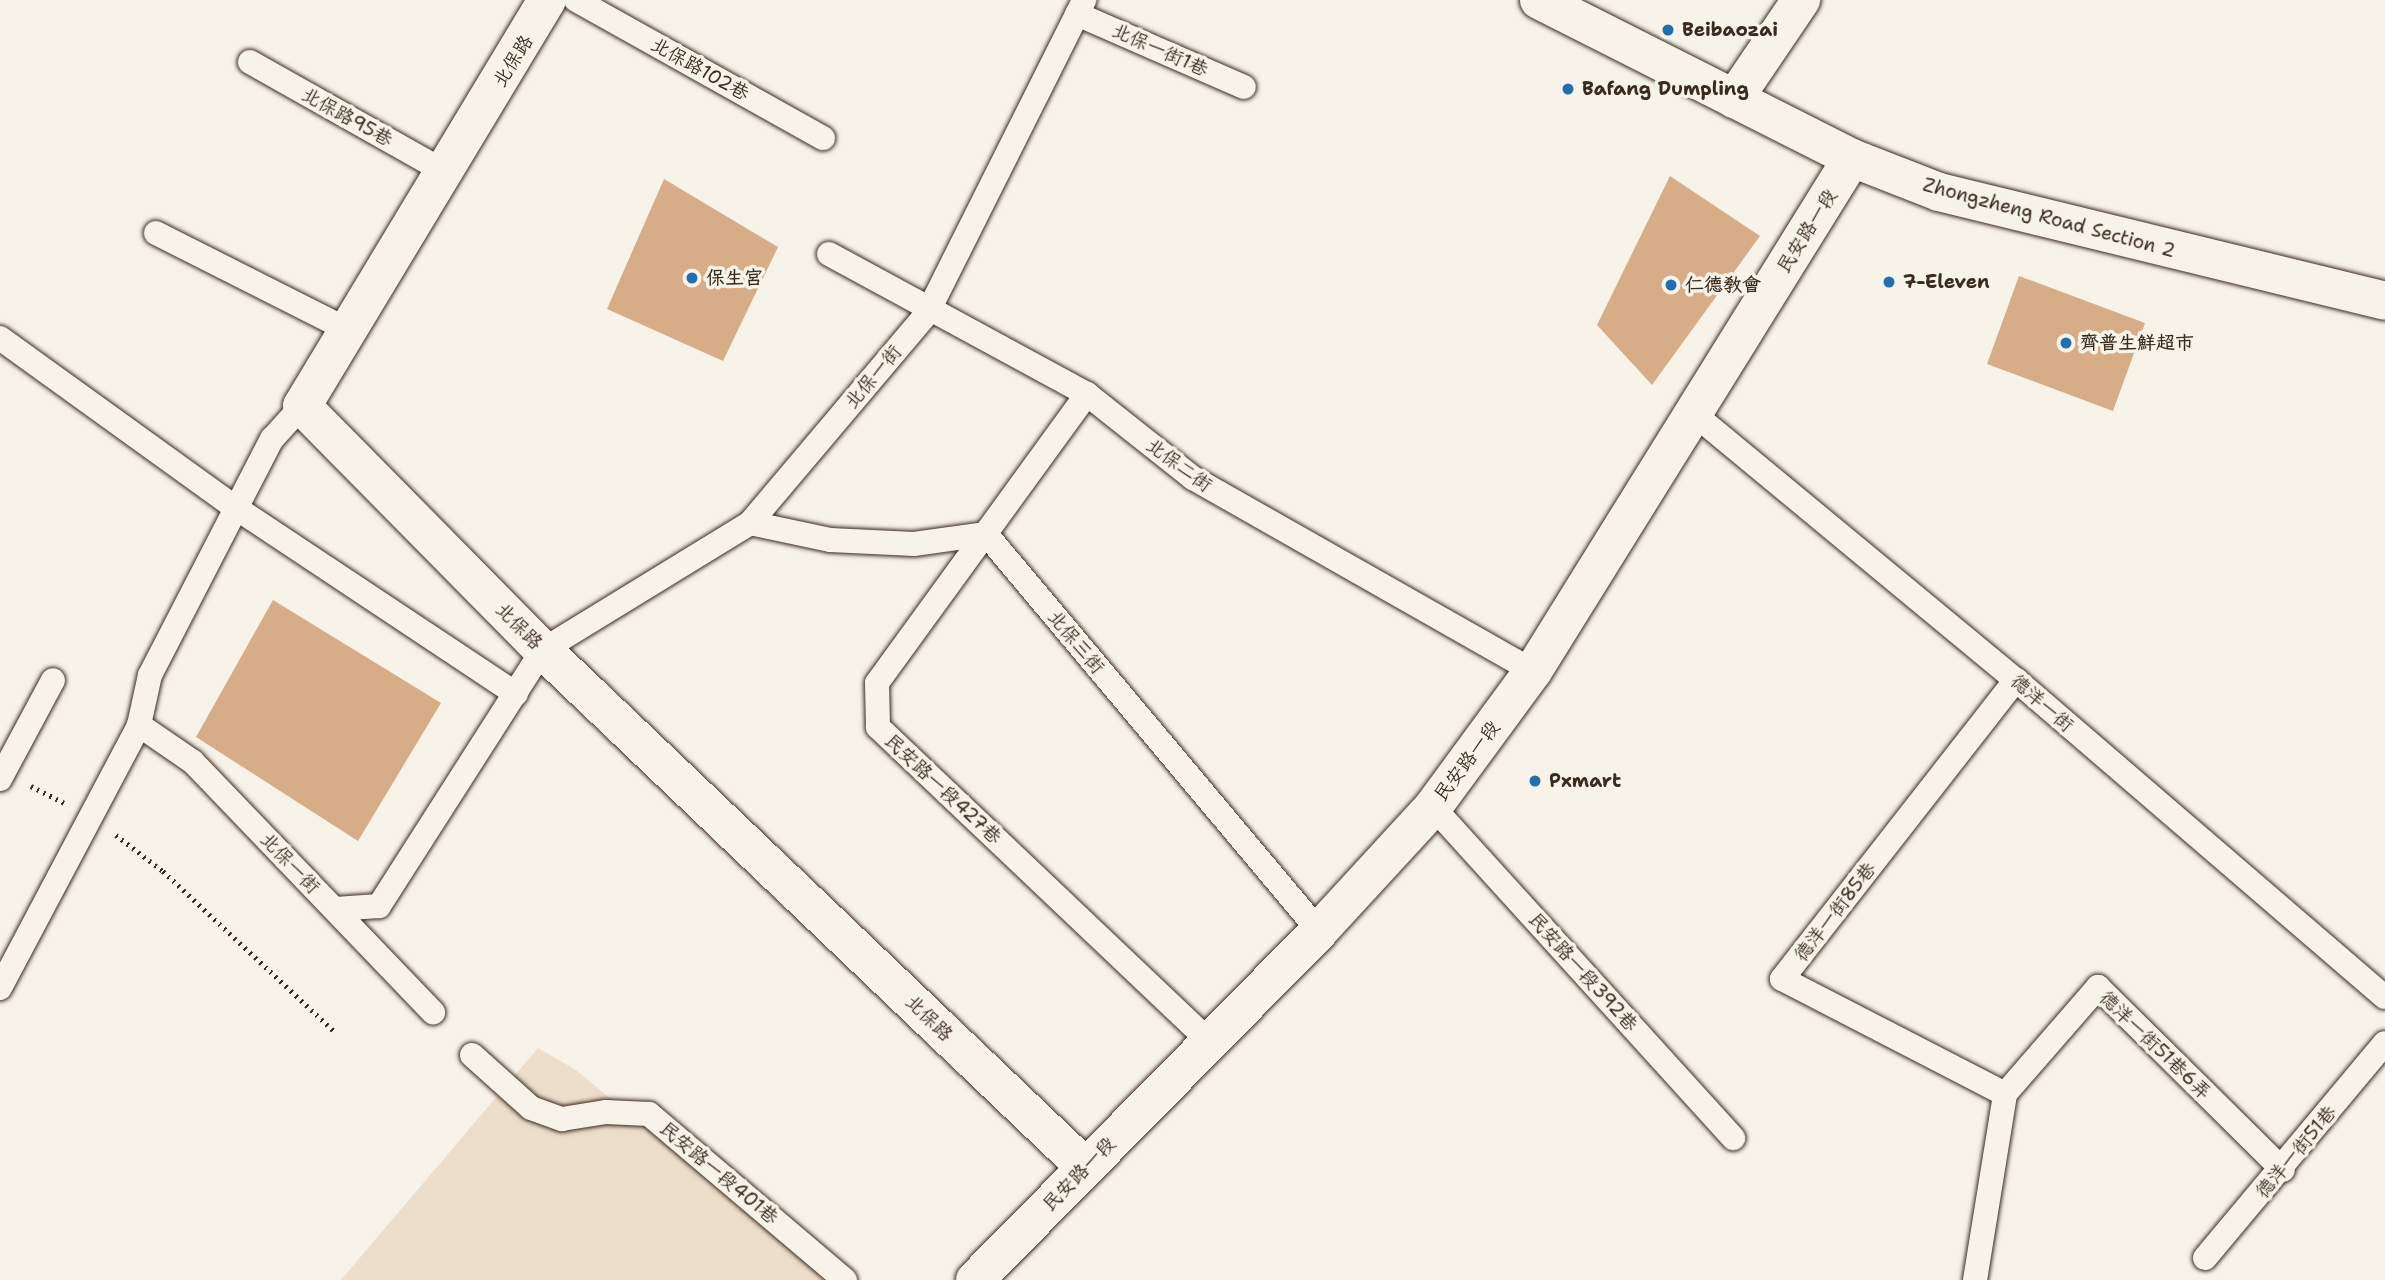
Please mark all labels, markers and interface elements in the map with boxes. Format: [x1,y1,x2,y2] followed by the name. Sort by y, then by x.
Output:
[1108,19,1212,81] street label: 北保一街1巷
[1682,19,1778,41] place label: Beibaozai
[1660,22,1676,38] marker: Beibaozai
[488,31,538,91] street label: 北保路
[647,33,753,105] street label: 北保路102巷
[1582,78,1749,100] place label: Bafang Dumpling
[1560,81,1576,97] marker: Bafang Dumpling
[297,83,397,151] street label: 北保路95巷
[1921,173,2177,263] street label: Zhongzheng Road Section 2
[1772,185,1842,277] street label: 民安路一段
[706,267,763,289] place label: 保生宮
[684,270,700,286] marker: 保生宮
[1903,271,1990,293] place label: 7-Eleven
[1685,274,1761,296] place label: 仁德教會
[1881,274,1897,290] marker: 7-Eleven
[1663,277,1679,293] marker: 仁德教會
[2080,332,2194,354] place label: 齊普生鮮超市
[2058,335,2074,351] marker: 齊普生鮮超市
[840,341,906,413] street label: 北保一街
[1142,433,1216,497] street label: 北保二街
[491,598,547,654] street label: 北保路
[1043,606,1109,678] street label: 北保三街
[2006,669,2078,737] street label: 德洋一街
[1429,716,1505,806] street label: 民安路一段
[880,729,1006,849] street label: 民安路一段427巷
[1549,770,1621,792] place label: Pxmart
[1527,773,1543,789] marker: Pxmart
[255,828,325,898] street label: 北保一街
[1789,858,1881,966] street label: 德洋一街85巷
[1524,908,1642,1036] street label: 民安路一段392巷
[2095,986,2215,1104] street label: 德洋一街51巷6弄
[901,990,957,1046] street label: 北保路
[2251,1101,2341,1203] street label: 德洋一街51巷
[655,1117,783,1229] street label: 民安路一段401巷
[1038,1132,1120,1216] street label: 民安路一段

